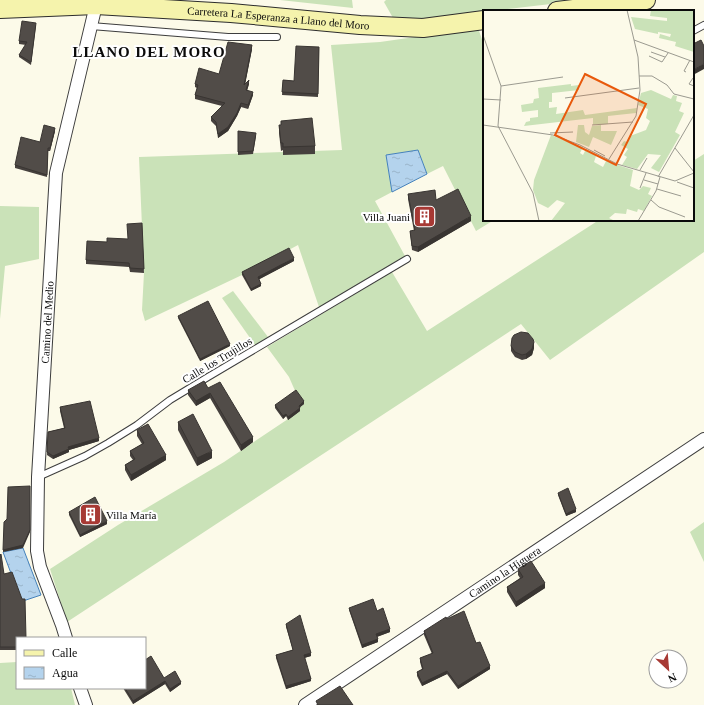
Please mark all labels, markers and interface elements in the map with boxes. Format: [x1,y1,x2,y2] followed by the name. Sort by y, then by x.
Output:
[187,4,370,31] street label: Carretera La Esperanza a Llano del Moro
[483,10,694,221] inset map
[72,44,226,60] district label: LLANO DEL MORO
[412,204,438,230] building icon: Villa Juani
[363,211,410,223] place label: Villa Juani
[39,280,56,364] street label: Camino del Medio
[180,335,254,385] street label: Calle los Trujillos
[78,502,104,528] building icon: Villa María
[106,509,156,521] place label: Villa María
[467,544,543,600] street label: Camino la Higuera
[16,637,146,689] legend
[52,646,77,660] text: Calle
[648,649,688,689] north arrow
[52,666,79,680] text: Agua
[666,671,679,685] text: N

